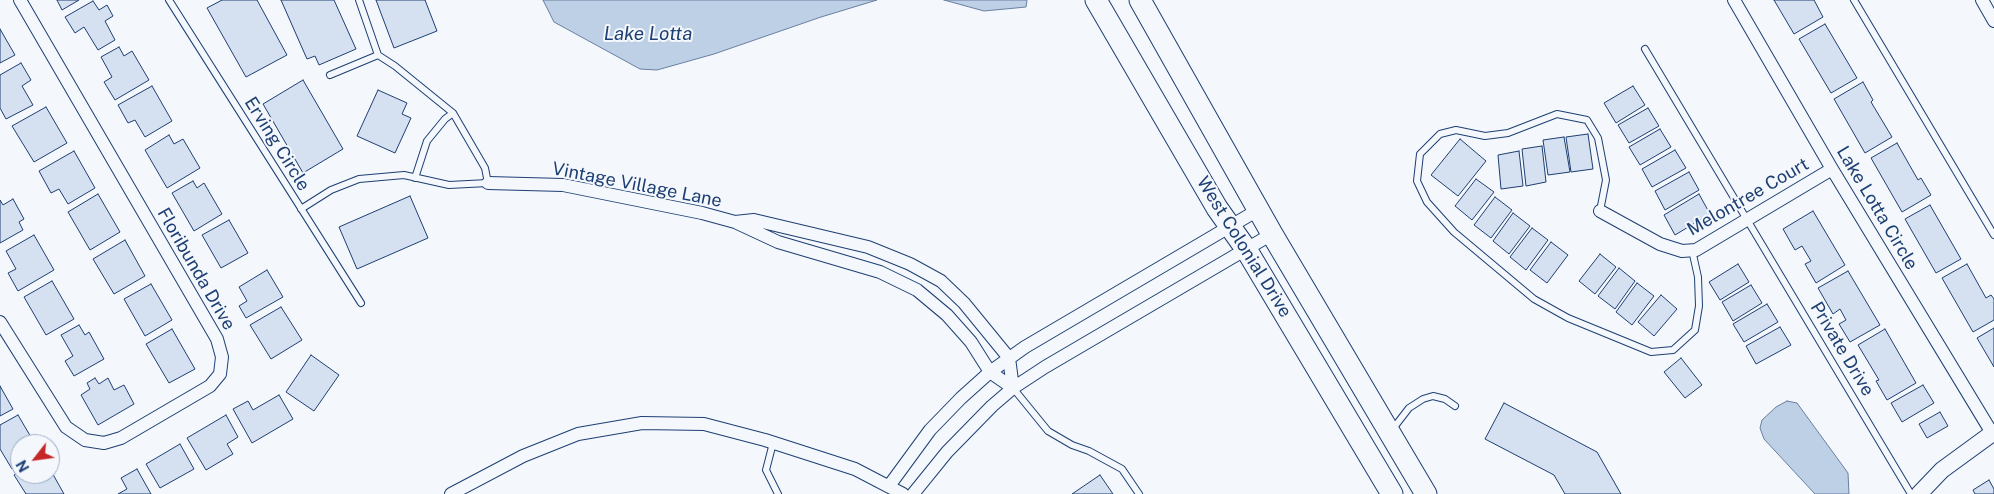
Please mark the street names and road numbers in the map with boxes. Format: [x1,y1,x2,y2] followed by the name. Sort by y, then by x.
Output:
[240,93,314,195] street label: Erving Circle
[1832,142,1922,274] street label: Lake Lotta Circle
[1683,153,1813,241] street label: Melontree Court
[550,158,724,212] street label: Vintage Village Lane
[1192,173,1296,321] street label: West Colonial Drive
[152,204,240,334] street label: Floribunda Drive
[1806,298,1878,400] street label: Private Drive

